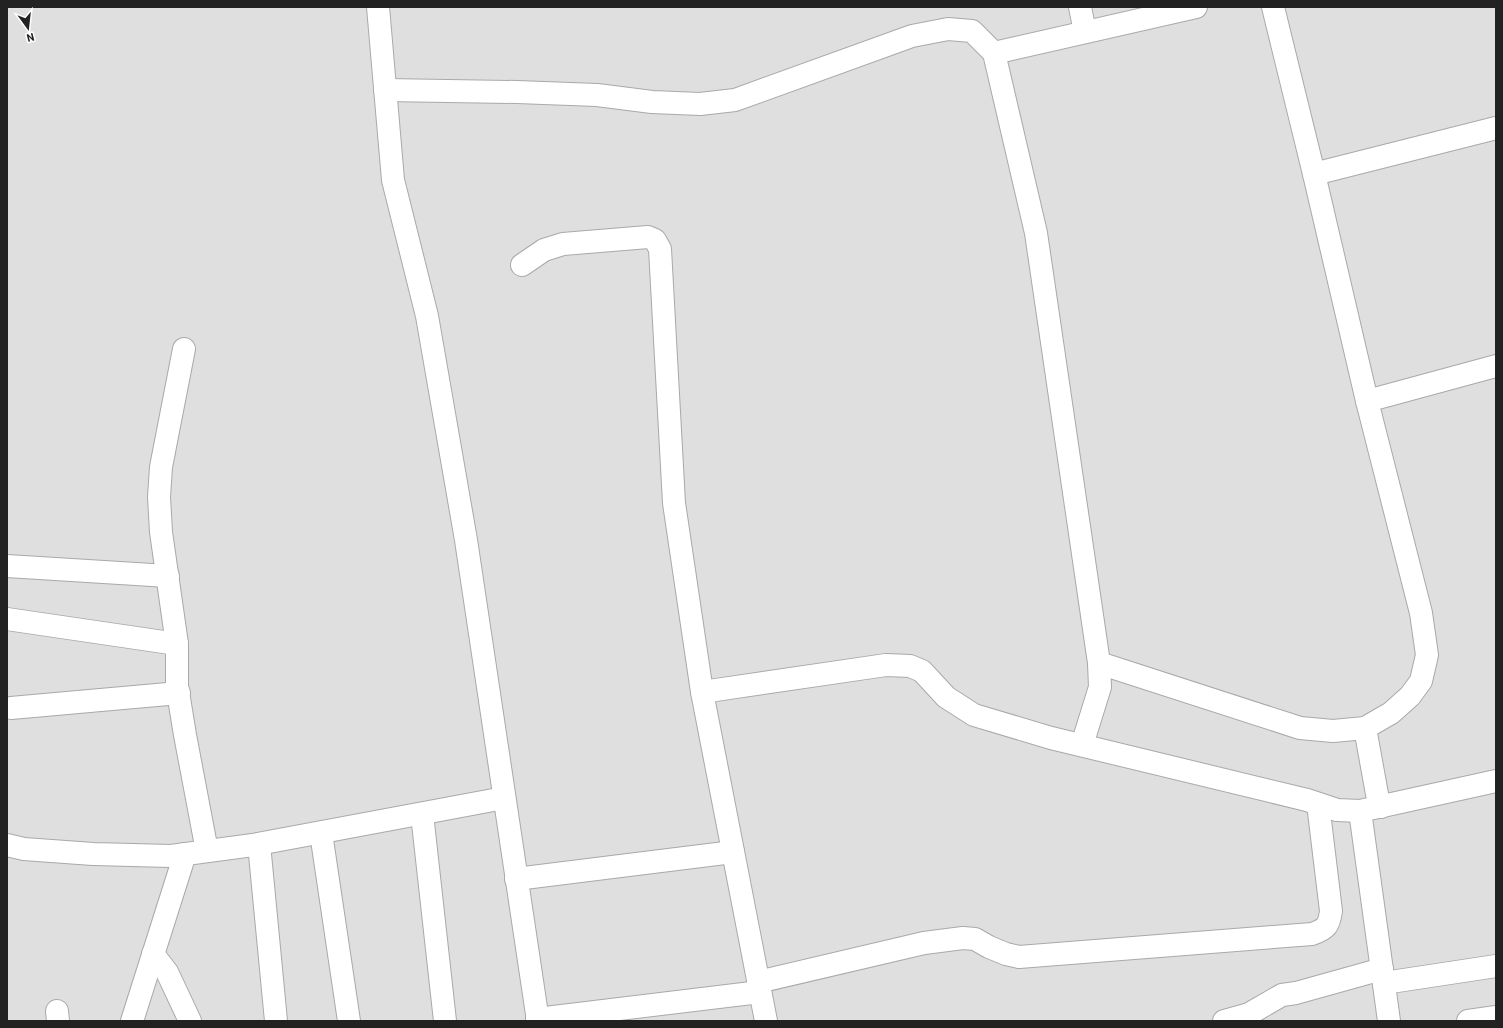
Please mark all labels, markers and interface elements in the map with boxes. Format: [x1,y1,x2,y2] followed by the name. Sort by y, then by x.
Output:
[8,8,48,48] north arrow
[25,31,36,45] text: N

